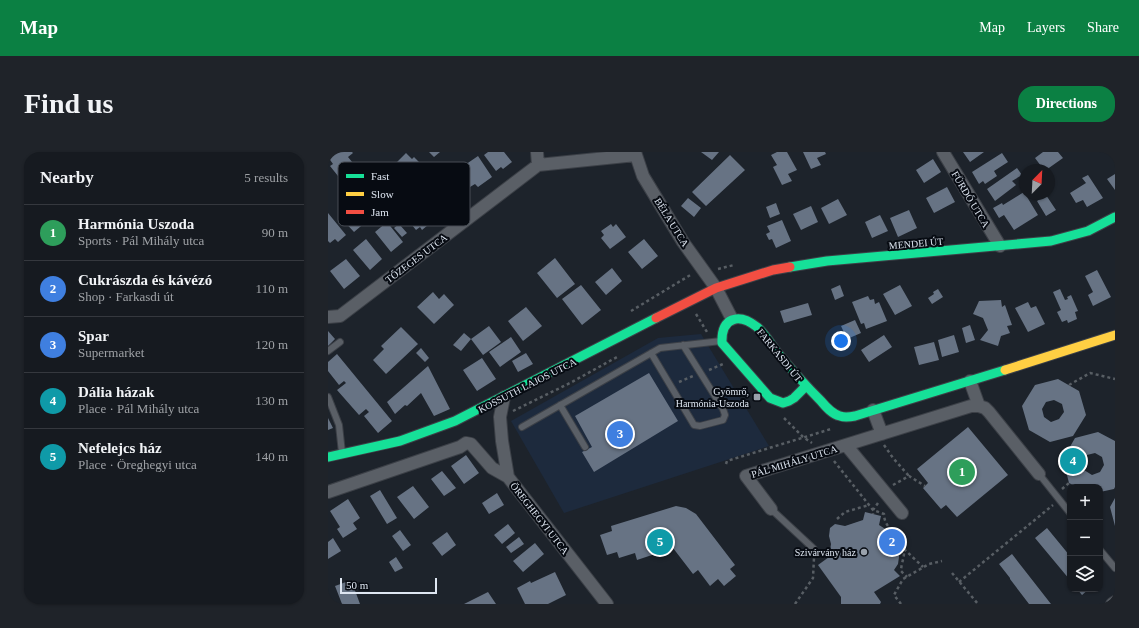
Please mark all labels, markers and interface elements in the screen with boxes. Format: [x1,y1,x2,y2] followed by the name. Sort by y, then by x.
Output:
[20,17,58,38] text: Map
[979,20,1005,35] text: Map
[1027,20,1065,35] text: Layers
[1087,20,1119,35] text: Share
[1018,86,1115,122] button: Directions
[24,88,114,119] text: Find us
[338,162,470,226] legend
[1019,164,1055,200] north arrow
[40,168,94,187] text: Nearby
[949,169,992,230] street label: FÜRDŐ UTCA
[244,170,288,185] text: 5 results
[371,170,389,182] text: Fast
[371,188,394,200] text: Slow
[652,196,691,249] street label: BÉLA UTCA
[371,206,389,218] text: Jam
[78,216,194,232] text: Harmónia Uszoda
[50,225,56,240] text: 1
[262,225,288,240] text: 90 m
[383,231,450,285] street label: TŐZEGES UTCA
[78,233,204,248] text: Sports · Pál Mihály utca
[888,236,944,251] street label: MENDEI ÚT
[78,272,212,288] text: Cukrászda és kávézó
[50,281,56,296] text: 2
[256,281,288,296] text: 110 m
[78,289,174,304] text: Shop · Farkasdi út
[755,327,804,384] street label: FARKASDI ÚT
[78,328,109,344] text: Spar
[831,331,851,351] your location
[50,337,56,352] text: 3
[255,337,288,352] text: 120 m
[78,345,144,360] text: Supermarket
[476,356,579,415] street label: KOSSUTH LAJOS UTCA
[78,384,154,400] text: Dália házak
[676,386,750,409] place label: Gyömrő, Harmónia-Uszoda
[752,392,762,402] marker: Gyömrő, Harmónia-Uszoda
[50,393,56,408] text: 4
[255,393,288,408] text: 130 m
[78,401,199,416] text: Place · Pál Mihály utca
[607,419,633,449] pin: 3
[78,440,162,456] text: Nefelejcs ház
[750,443,839,480] street label: PÁL MIHÁLY UTCA
[1060,446,1086,476] pin: 4
[50,449,56,464] text: 5
[255,449,288,464] text: 140 m
[78,457,197,472] text: Place · Öreghegyi utca
[949,457,975,487] pin: 1
[508,480,572,557] street label: ÖREGHEGYI UTCA
[1067,484,1103,592] map controls
[1067,484,1103,520] button: +
[1067,520,1103,556] button: −
[647,527,673,557] pin: 5
[879,527,905,557] pin: 2
[795,547,857,558] place label: Szivárvány ház
[859,547,869,557] marker: Szivárvány ház
[1067,556,1103,592] button: layers
[340,576,437,595] scale bar
[346,579,368,591] text: 50 m

